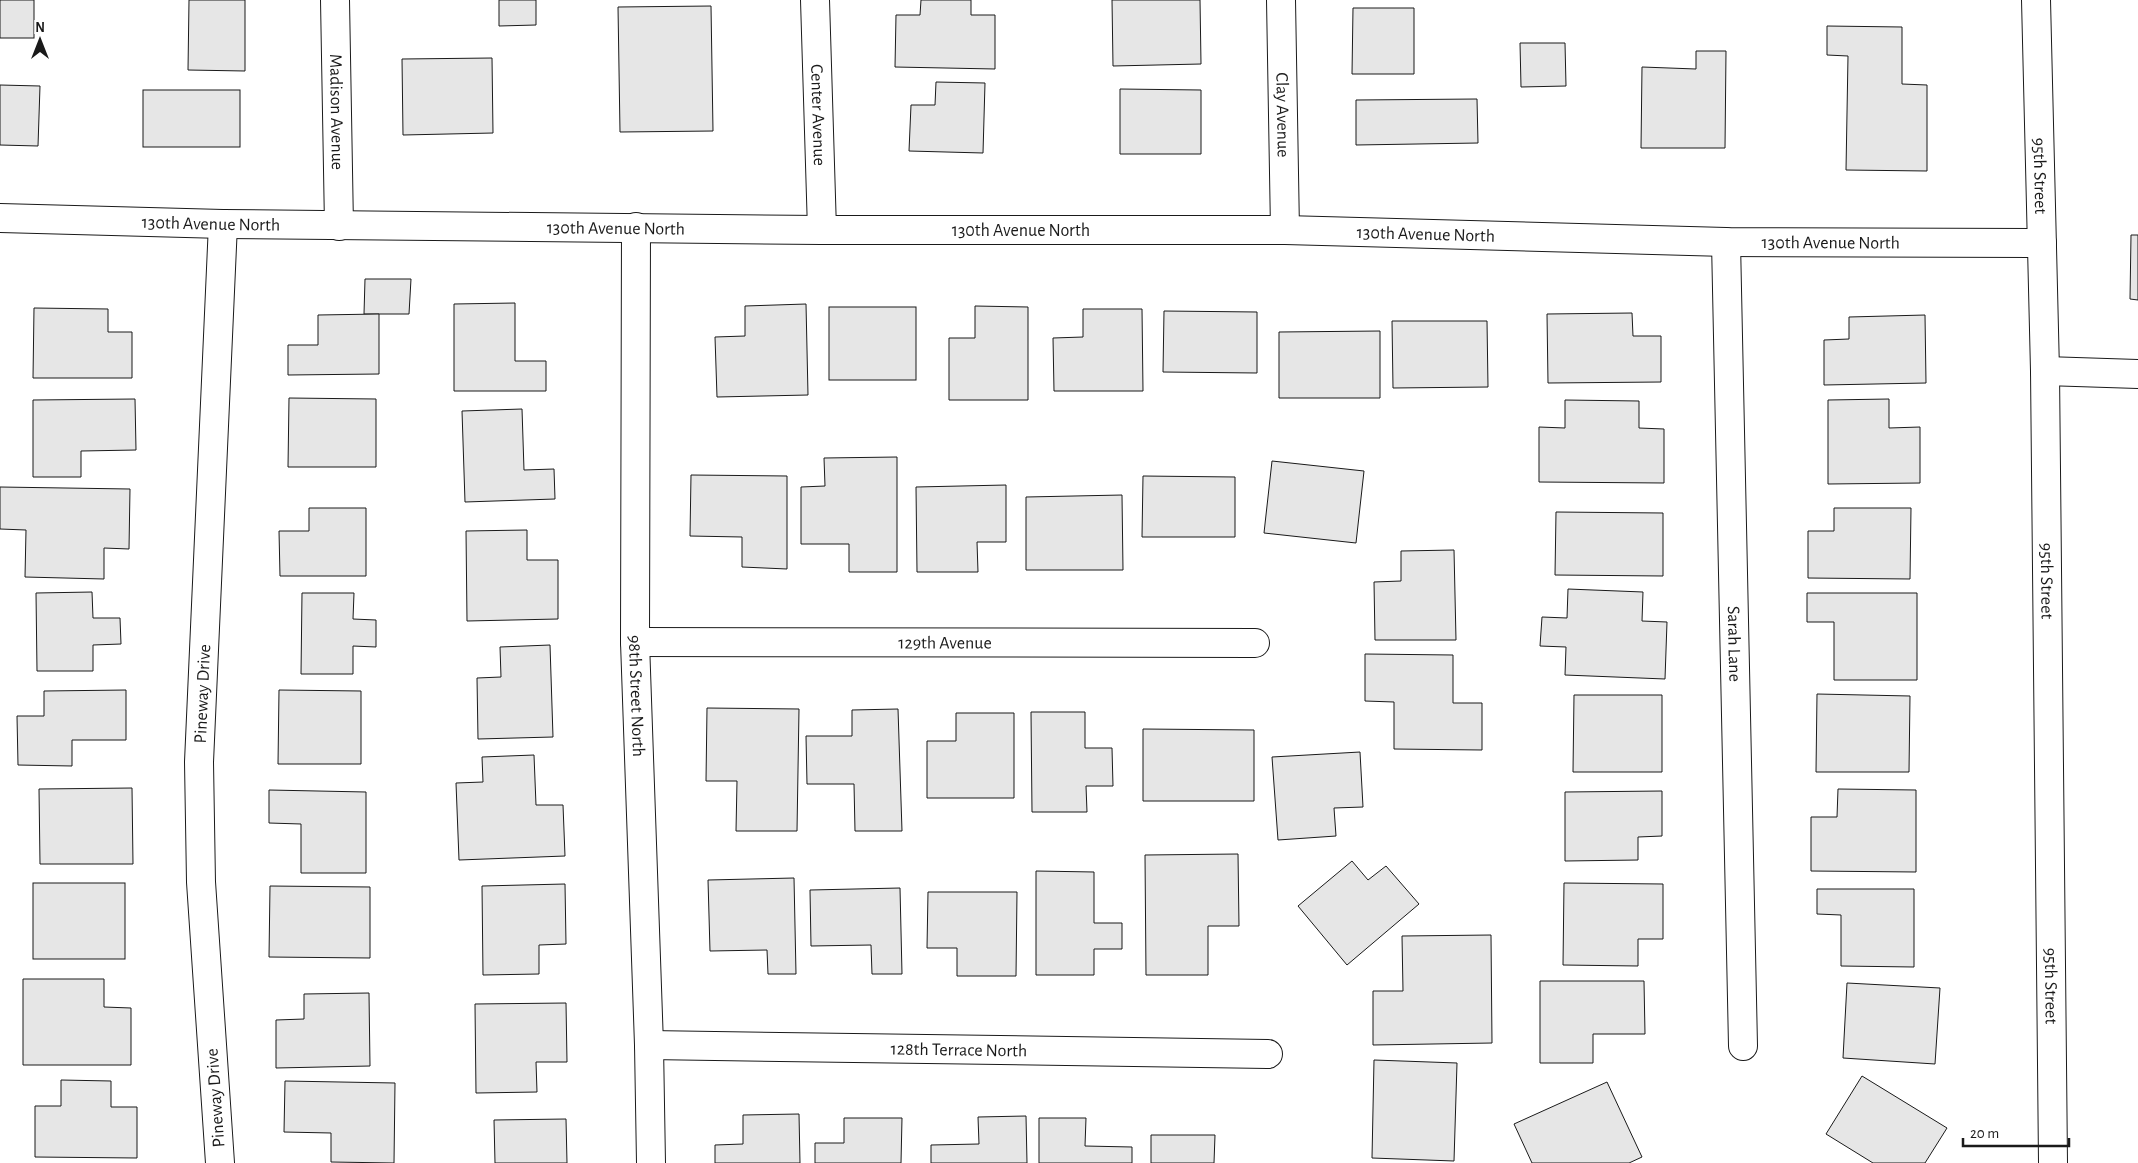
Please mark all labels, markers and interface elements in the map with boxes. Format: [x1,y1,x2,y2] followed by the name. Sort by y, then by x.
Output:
[15,15,65,65] north arrow
[35,21,45,35] text: N
[326,54,346,170] street label: Madison Avenue
[807,64,828,166] street label: Center Avenue
[1272,72,1292,158] street label: Clay Avenue
[2029,137,2049,215] street label: 95th Street
[142,214,280,235] street label: 130th Avenue North
[547,219,685,239] street label: 130th Avenue North
[952,222,1090,240] street label: 130th Avenue North
[1356,224,1495,246] street label: 130th Avenue North
[1762,234,1900,253] street label: 130th Avenue North
[2037,543,2056,619] street label: 95th Street
[1724,606,1743,682] street label: Sarah Lane
[898,634,992,653] street label: 129th Avenue
[625,635,647,757] street label: 98th Street North
[192,644,214,744] street label: Pineway Drive
[2041,948,2060,1024] street label: 95th Street
[891,1041,1027,1060] street label: 128th Terrace North
[204,1048,228,1148] street label: Pineway Drive
[1963,1116,2069,1148] scale bar
[1970,1126,1999,1141] text: 20 m

